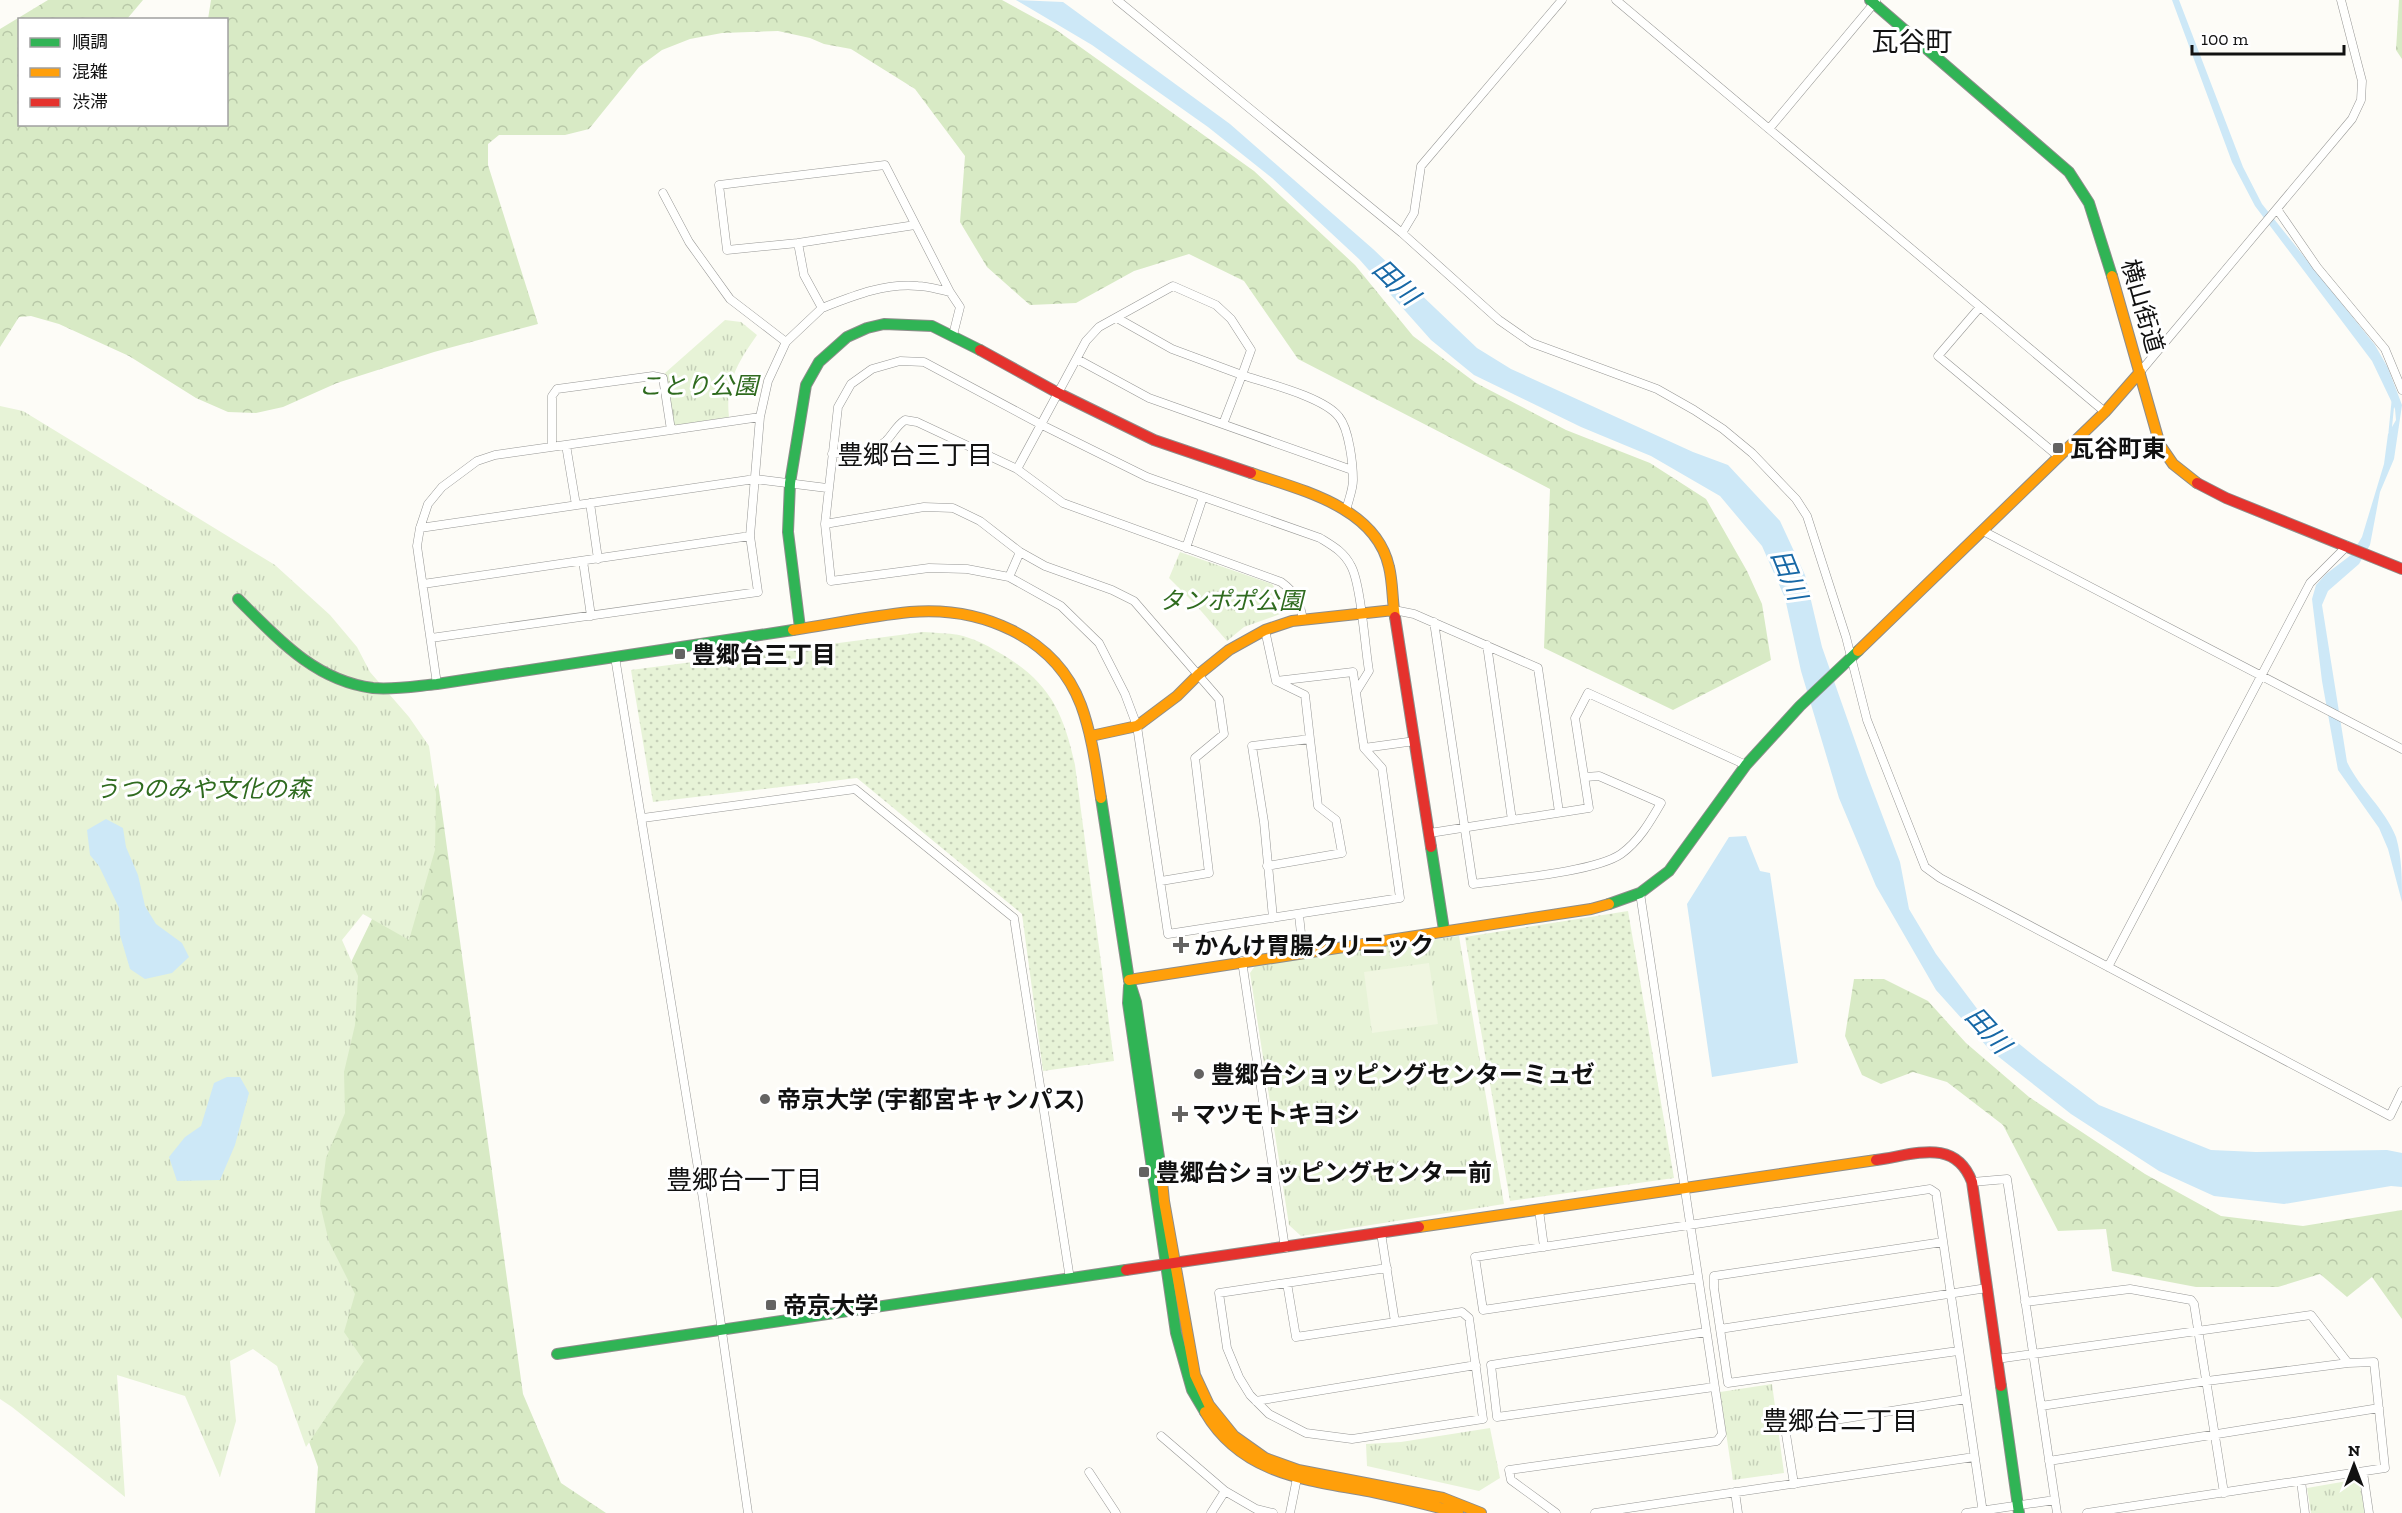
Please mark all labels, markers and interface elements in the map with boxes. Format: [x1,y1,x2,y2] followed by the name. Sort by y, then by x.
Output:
[18,18,228,126] legend
[2192,18,2344,56] scale bar
[1872,26,1953,58] district label: 瓦谷町
[2201,28,2249,50] text: 100 m
[72,31,108,53] text: 順調
[72,61,108,83] text: 混雑
[72,91,108,113] text: 渋滞
[1366,252,1428,314] water label: 田川
[2116,256,2170,356] street label: 横山街道
[638,371,761,400] park label: ことり公園
[2070,434,2166,463] place label: 瓦谷町東
[837,439,993,471] district label: 豊郷台三丁目
[2051,441,2065,455] marker: 瓦谷町東
[1764,545,1815,608] water label: 田川
[1159,586,1306,615] park label: タンポポ公園
[692,640,836,669] place label: 豊郷台三丁目
[673,647,687,661] marker: 豊郷台三丁目
[95,774,313,803] park label: うつのみや文化の森
[1194,931,1434,960] place label: かんけ胃腸クリニック
[1172,936,1190,954] marker: かんけ胃腸クリニック
[1959,1000,2019,1062] water label: 田川
[1211,1060,1595,1089] place label: 豊郷台ショッピングセンターミュゼ
[1192,1067,1206,1081] marker: 豊郷台ショッピングセンターミュゼ
[777,1085,1083,1114] place label: 帝京大学 (宇都宮キャンパス)
[758,1092,772,1106] marker: 帝京大学 (宇都宮キャンパス)
[1192,1100,1360,1129] place label: マツモトキヨシ
[1173,1107,1187,1121] marker: マツモトキヨシ
[1156,1158,1492,1187] place label: 豊郷台ショッピングセンター前
[666,1164,822,1196] district label: 豊郷台一丁目
[1137,1165,1151,1179] marker: 豊郷台ショッピングセンター前
[783,1291,879,1320] place label: 帝京大学
[764,1298,778,1312] marker: 帝京大学
[1762,1405,1918,1437] district label: 豊郷台二丁目
[2324,1435,2384,1495] north arrow
[2348,1441,2360,1460] text: N

